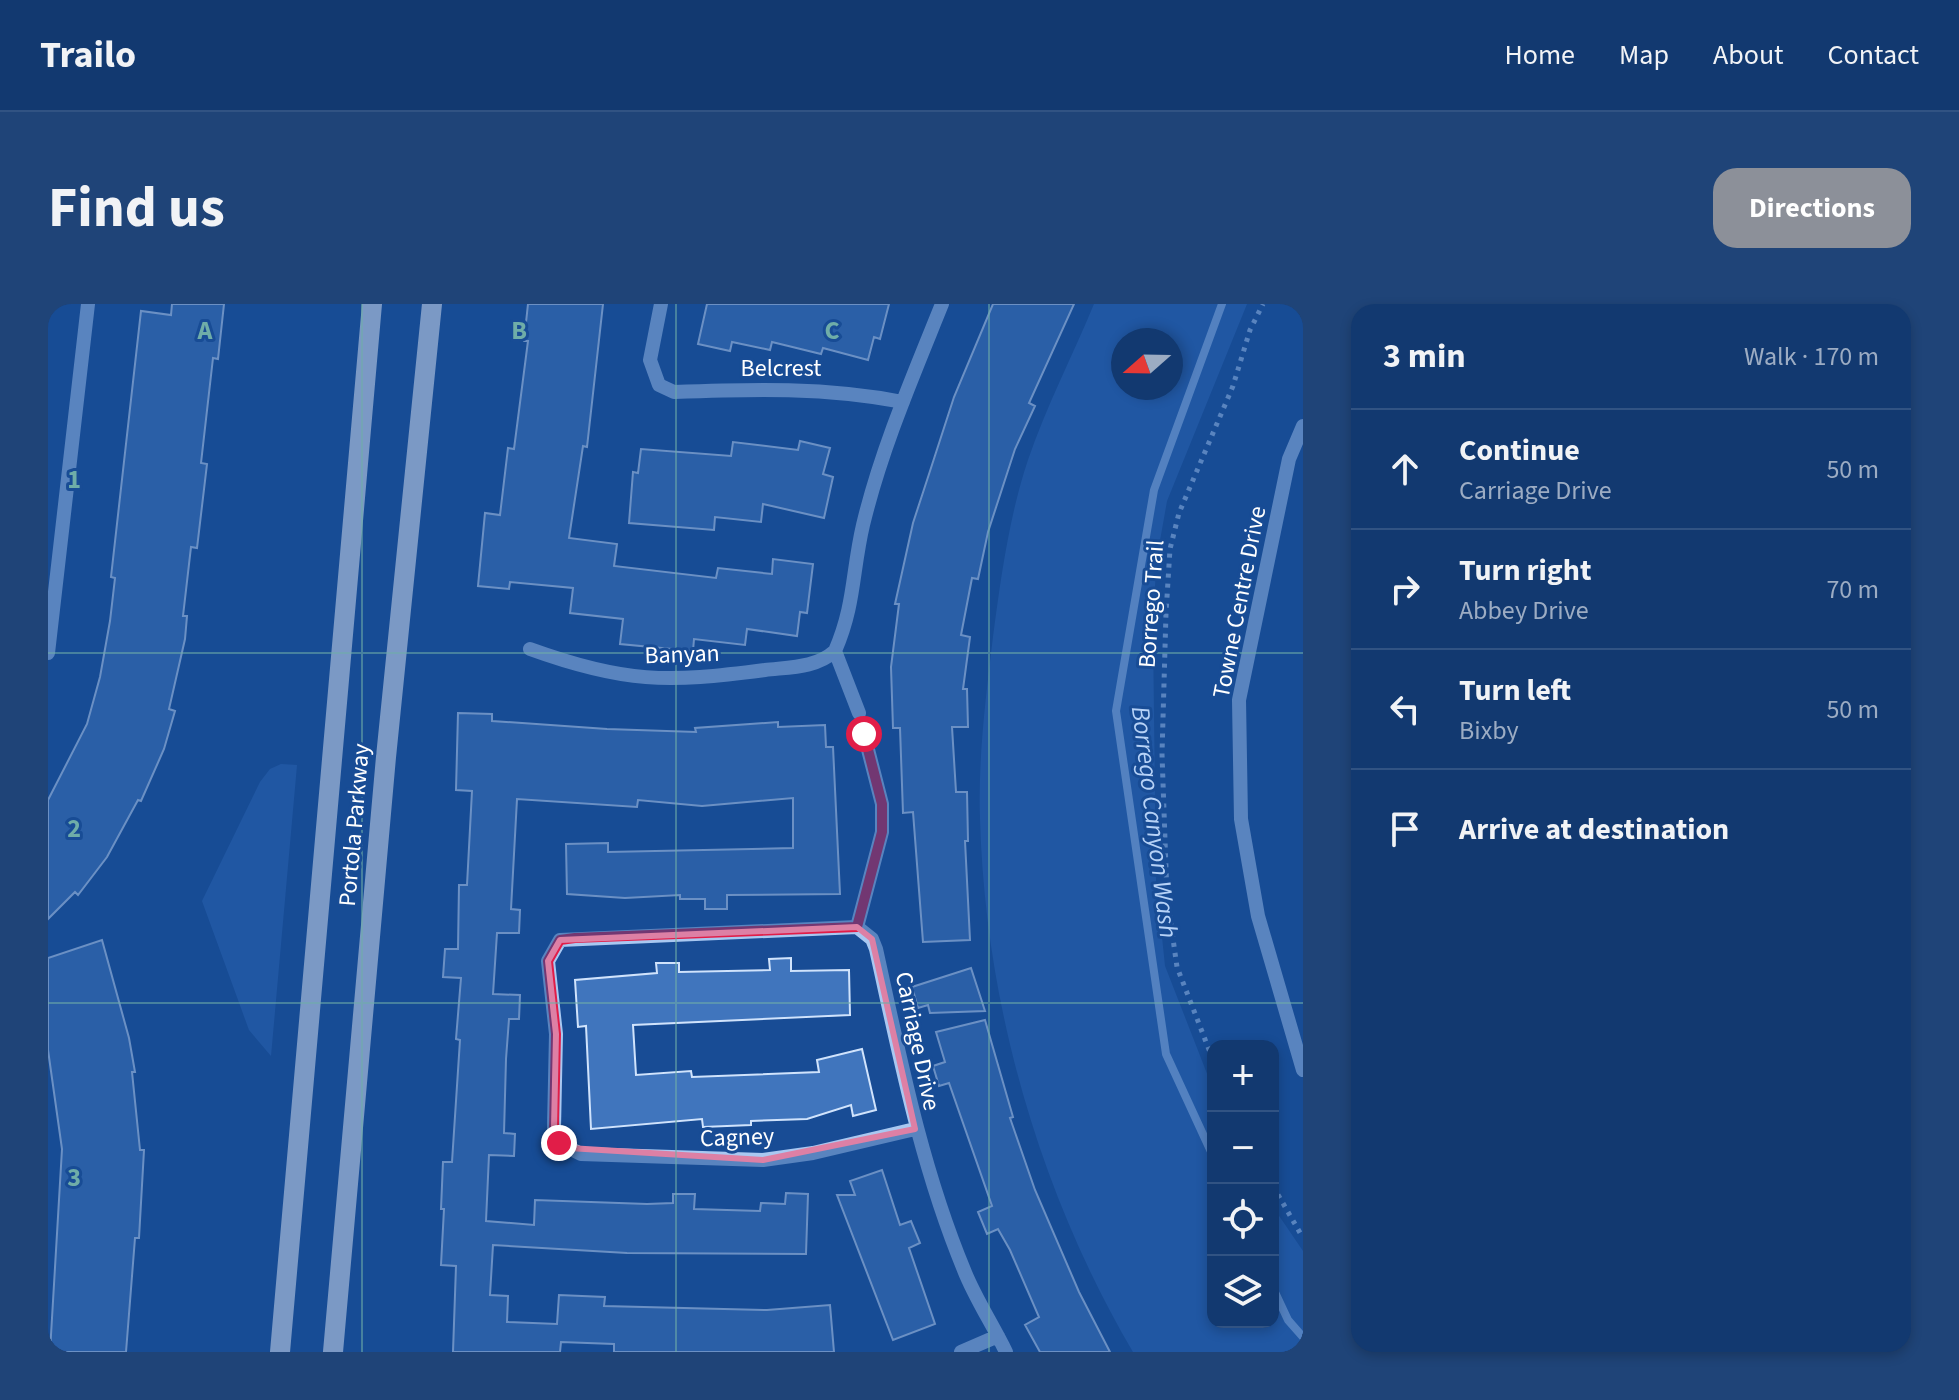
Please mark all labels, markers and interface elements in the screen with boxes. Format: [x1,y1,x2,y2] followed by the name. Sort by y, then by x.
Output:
[40,28,136,82] text: Trailo
[1504,35,1575,75] text: Home
[1619,35,1669,75] text: Map
[1713,35,1784,75] text: About
[1828,35,1919,75] text: Contact
[1713,168,1911,248] button: Directions
[48,169,225,248] text: Find us
[197,312,214,349] text: A
[511,312,527,349] text: B
[824,312,840,349] text: C
[1111,328,1183,400] north arrow
[1383,332,1466,381] text: 3 min
[1744,338,1879,375] text: Walk · 170 m
[741,351,821,386] street label: Belcrest
[1459,429,1580,472] text: Continue
[1383,447,1427,491] icon: ahead
[1826,451,1879,488] text: 50 m
[67,461,81,498] text: 1
[1459,472,1612,509] text: Carriage Drive
[1204,503,1275,701] street label: Towne Centre Drive
[1130,539,1173,669] street label: Borrego Trail
[1459,549,1591,592] text: Turn right
[1383,567,1427,611] icon: right
[1826,571,1879,608] text: 70 m
[1459,592,1589,629] text: Abbey Drive
[644,636,720,673] street label: Banyan
[1459,669,1571,712] text: Turn left
[1383,687,1427,731] icon: left
[1826,691,1879,728] text: 50 m
[1122,704,1187,940] water label: Borrego Canyon Wash
[1459,712,1519,749] text: Bixby
[846,716,882,752] route start
[330,742,379,908] street label: Portola Parkway
[1383,807,1427,851] icon: arrive
[1459,808,1729,851] text: Arrive at destination
[67,810,81,847] text: 2
[886,969,949,1114] street label: Carriage Drive
[1207,1040,1279,1328] map controls
[1207,1040,1279,1112] button: +
[1207,1112,1279,1184] button: −
[699,1119,775,1156] street label: Cagney
[541,1125,577,1161] route end
[67,1159,81,1196] text: 3
[1207,1184,1279,1256] button: locate
[1207,1256,1279,1328] button: layers

